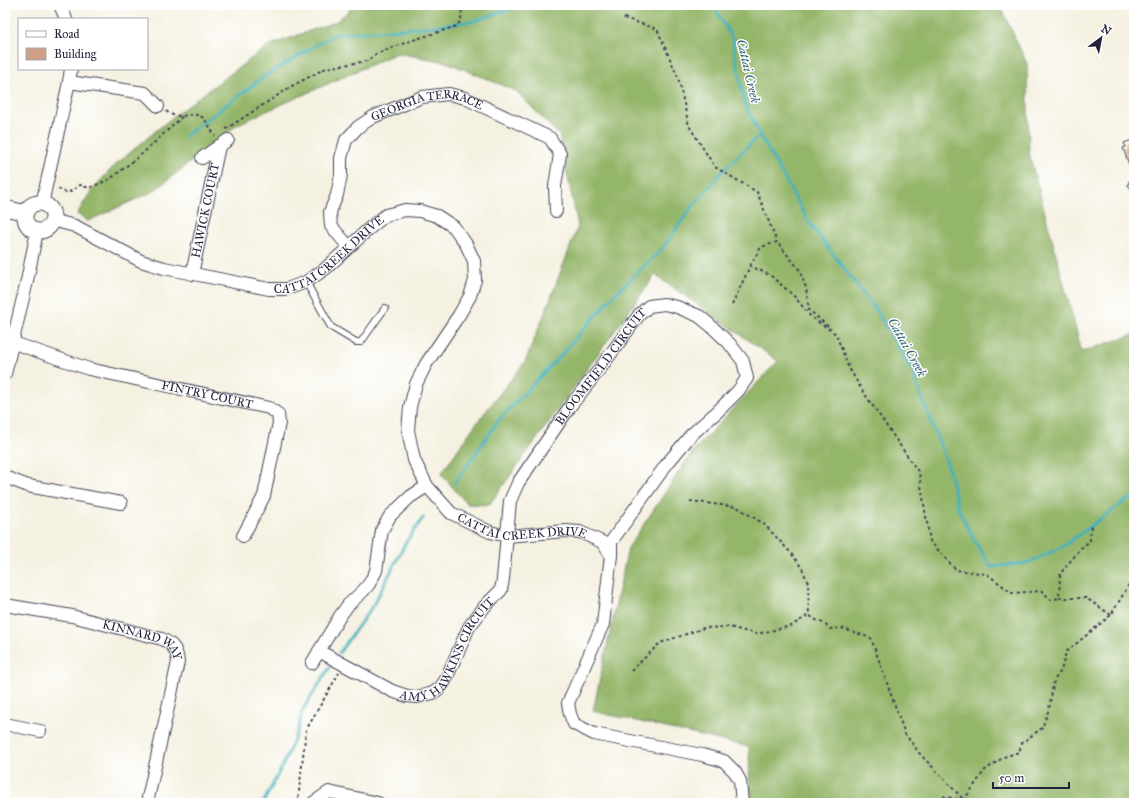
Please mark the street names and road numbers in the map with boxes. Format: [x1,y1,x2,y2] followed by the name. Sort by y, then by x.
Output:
[369,87,486,124] street label: GEORGIA TERRACE
[189,162,222,259] street label: HAWICK COURT
[274,212,387,296] street label: CATTAI CREEK DRIVE
[552,305,649,428] street label: BLOOMFIELD CIRCUIT
[160,378,254,411] street label: FINTRY COURT
[455,510,590,544] street label: CATTAI CREEK DRIVE
[397,594,497,704] street label: AMY HAWKINS CIRCUIT
[101,617,185,662] street label: KINNARD WAY

